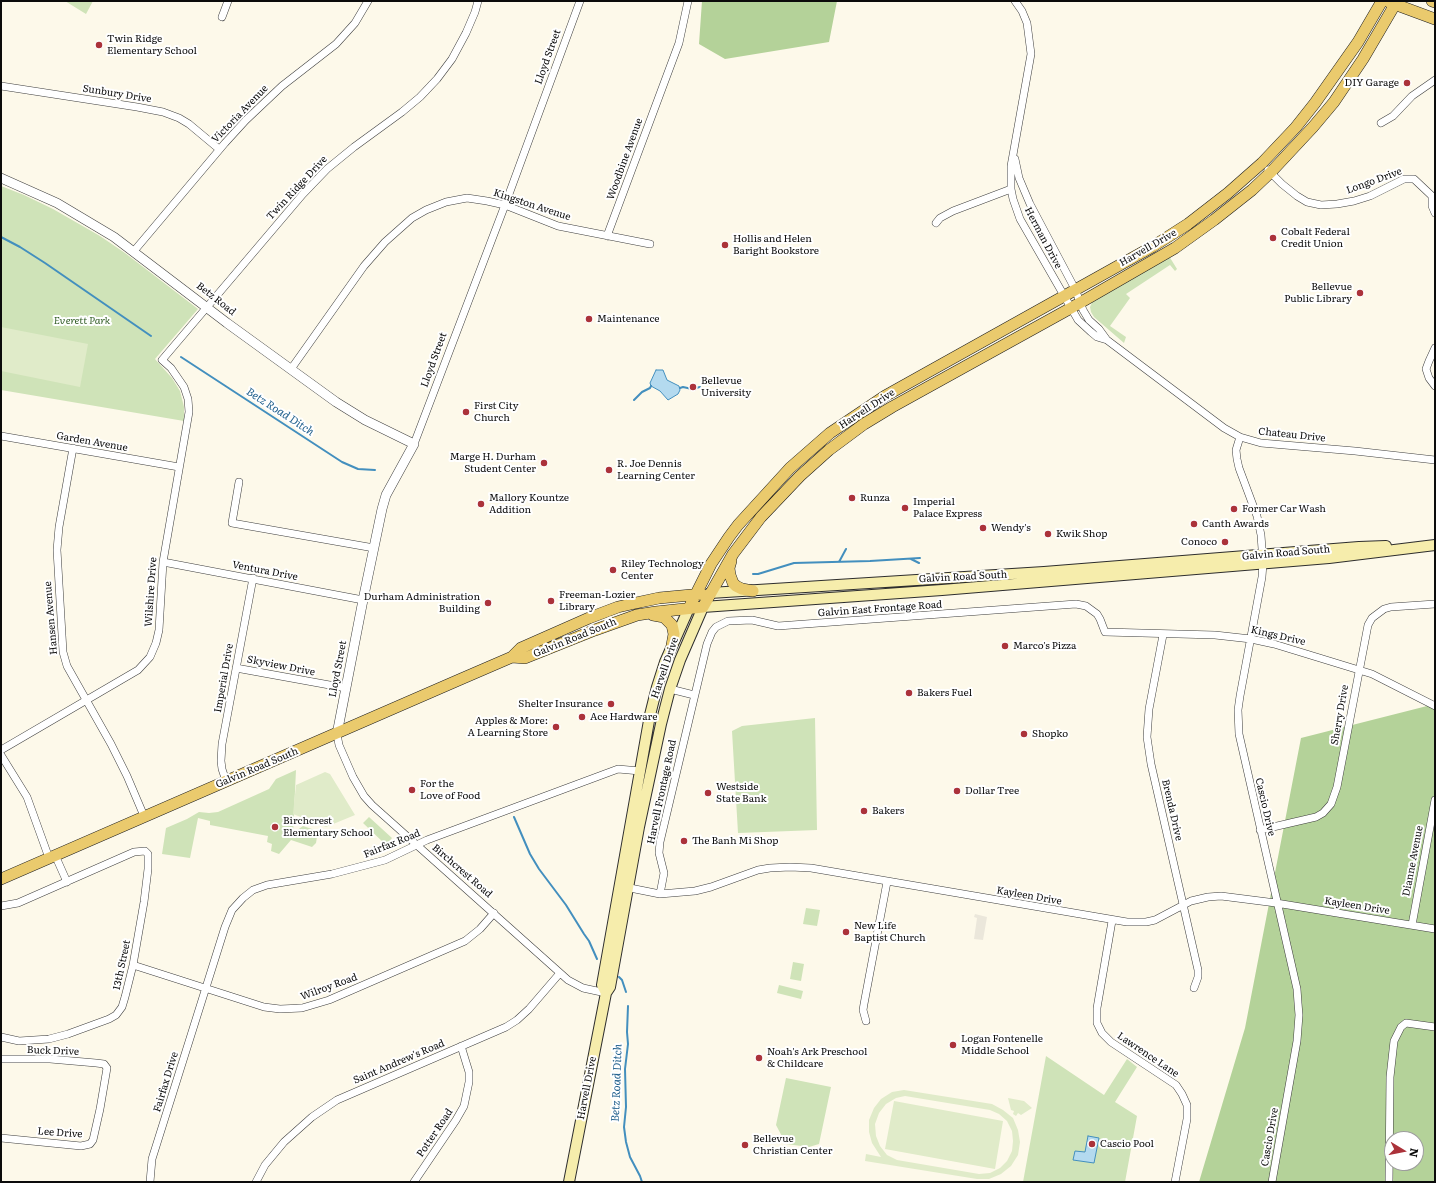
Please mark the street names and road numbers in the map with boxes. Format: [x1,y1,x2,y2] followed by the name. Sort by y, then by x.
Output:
[533,28,563,86] street label: Lloyd Street
[82,83,152,105] street label: Sunbury Drive
[209,83,271,145] street label: Victoria Avenue
[605,116,645,202] street label: Woodbine Avenue
[264,153,330,223] street label: Twin Ridge Drive
[1345,165,1403,197] street label: Longo Drive
[492,187,572,223] street label: Kingston Avenue
[1022,205,1064,271] street label: Herman Drive
[1117,227,1179,269] street label: Harvell Drive
[194,280,238,318] street label: Betz Road
[419,331,449,389] street label: Lloyd Street
[837,387,897,431] street label: Harvell Drive
[1258,426,1326,444] street label: Chateau Drive
[55,430,129,454] street label: Garden Avenue
[1241,543,1331,563] street label: Galvin Road South
[143,557,159,627] street label: Wilshire Drive
[231,559,299,583] street label: Ventura Drive
[918,569,1008,585] street label: Galvin Road South
[42,581,60,655] street label: Hansen Avenue
[817,599,943,619] street label: Galvin East Frontage Road
[532,616,618,660] street label: Galvin Road South
[1250,624,1306,648] street label: Kings Drive
[649,636,681,700] street label: Harvell Drive
[327,640,349,698] street label: Lloyd Street
[212,642,236,714] street label: Imperial Drive
[246,654,316,678] street label: Skyview Drive
[1329,684,1351,746] street label: Sherry Drive
[645,739,679,845] street label: Harvell Frontage Road
[214,745,300,791] street label: Galvin Road South
[1253,777,1277,837] street label: Cascio Drive
[1159,778,1185,842] street label: Brenda Drive
[1400,825,1426,897] street label: Dianne Avenue
[362,827,422,861] street label: Fairfax Road
[430,842,494,900] street label: Birchcrest Road
[995,884,1063,908] street label: Kayleen Drive
[1323,895,1391,917] street label: Kayleen Drive
[111,939,133,991] street label: 13th Street
[299,971,359,1003] street label: Wilroy Road
[1115,1030,1181,1080] street label: Lawrence Lane
[352,1037,446,1087] street label: Saint Andrew's Road
[27,1044,79,1058] street label: Buck Drive
[151,1050,181,1114] street label: Fairfax Drive
[575,1055,599,1121] street label: Harvell Drive
[414,1106,456,1160] street label: Potter Road
[1259,1107,1281,1167] street label: Cascio Drive
[37,1125,83,1141] street label: Lee Drive

